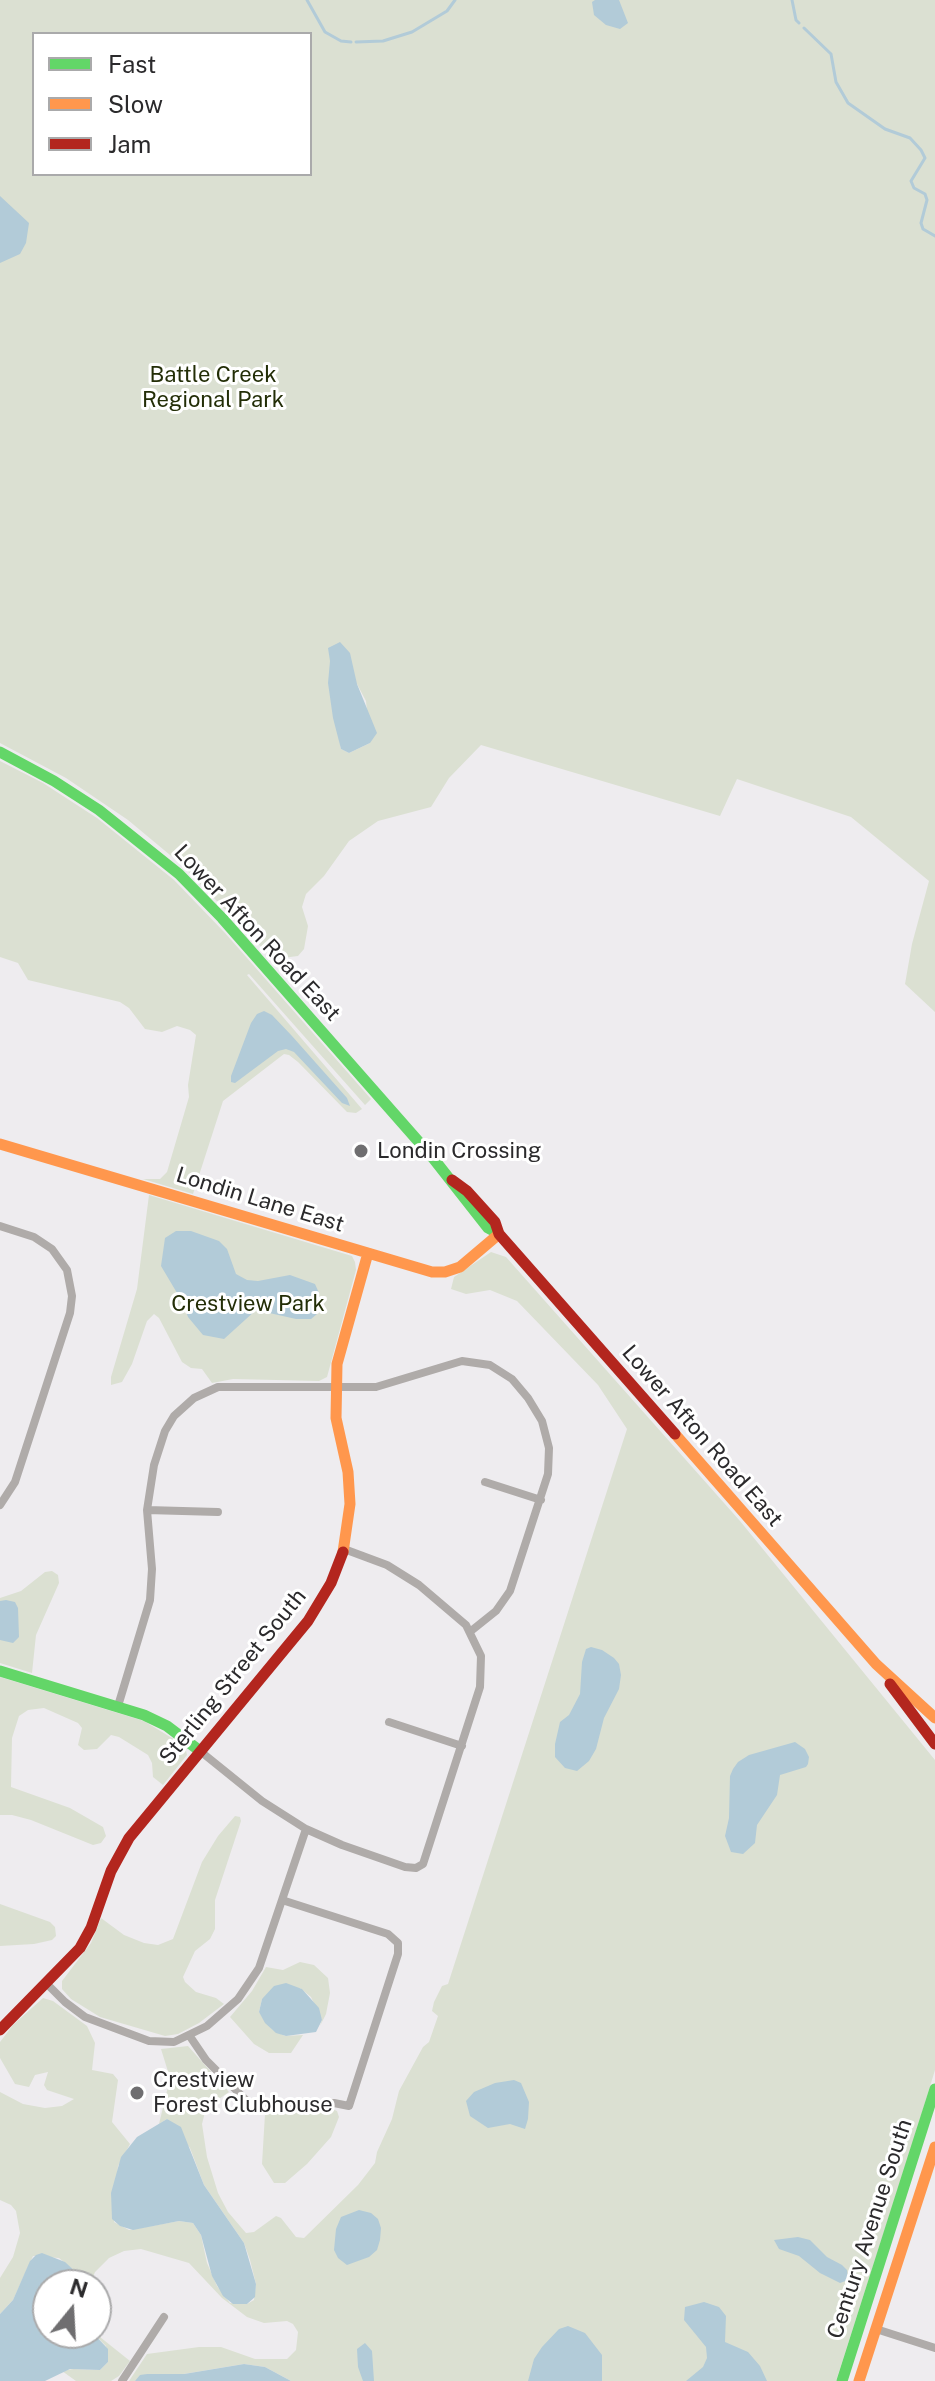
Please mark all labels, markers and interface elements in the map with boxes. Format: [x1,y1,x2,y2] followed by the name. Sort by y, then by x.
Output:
[32,32,312,176] legend
[108,50,156,78] text: Fast
[108,90,163,118] text: Slow
[108,130,151,158] text: Jam
[142,362,284,414] park label: Battle Creek Regional Park
[168,839,346,1027] street label: Lower Afton Road East
[377,1138,541,1164] place label: Londin Crossing
[352,1142,370,1160] marker: Londin Crossing
[173,1162,347,1238] street label: Londin Lane East
[171,1291,325,1317] park label: Crestview Park
[616,1340,788,1532] street label: Lower Afton Road East
[154,1584,312,1770] street label: Sterling Street South
[153,2067,333,2118] place label: Crestview Forest Clubhouse
[128,2084,146,2102] marker: Crestview Forest Clubhouse
[822,2116,918,2342] street label: Century Avenue South
[32,2269,112,2349] north arrow
[67,2273,91,2303] text: N

